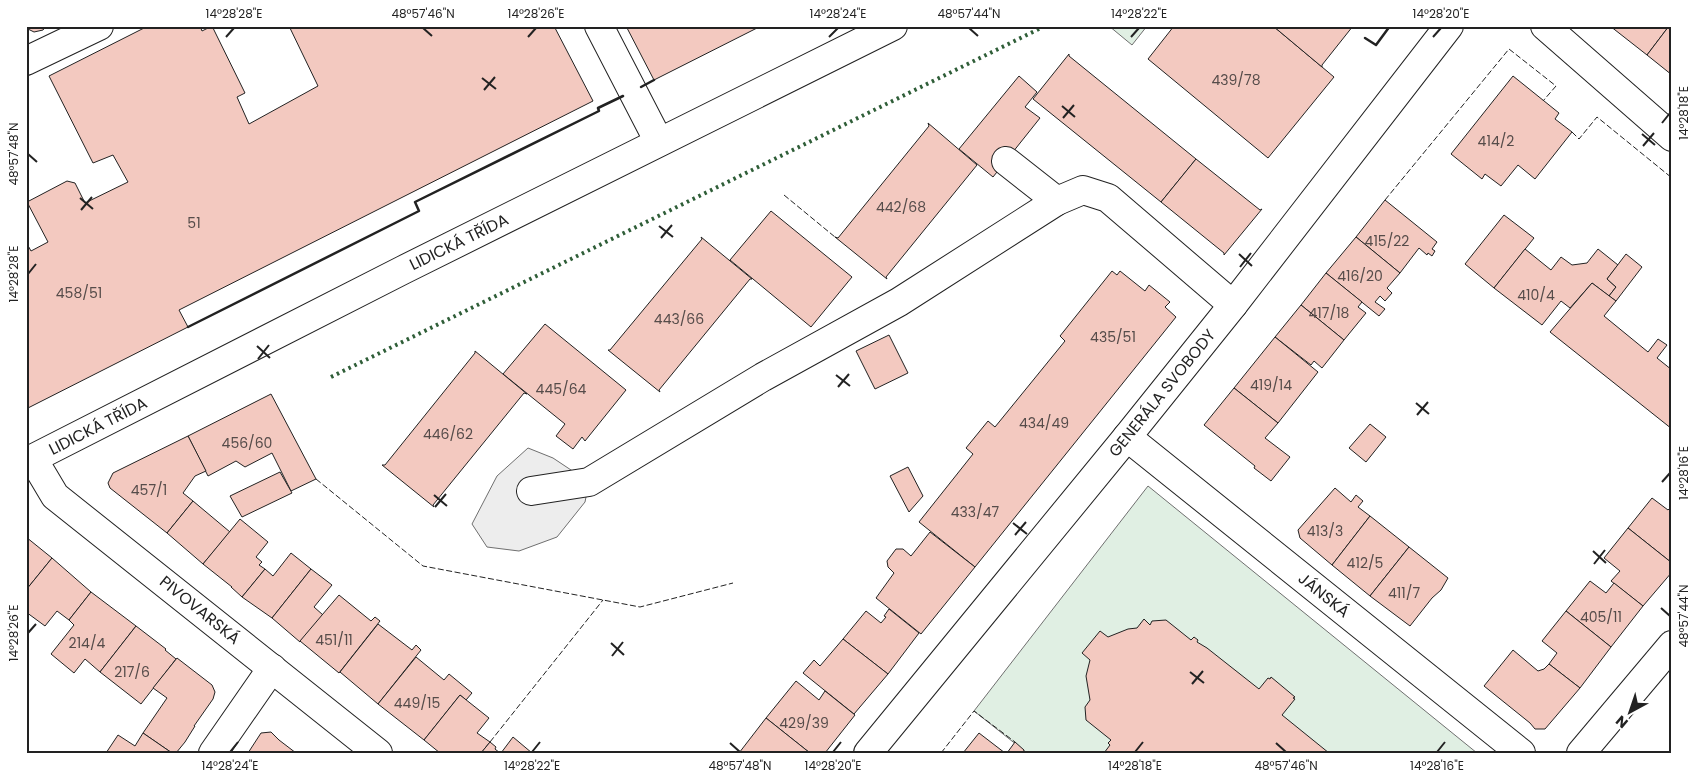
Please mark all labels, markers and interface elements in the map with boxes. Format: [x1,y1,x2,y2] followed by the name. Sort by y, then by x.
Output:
[206,5,262,22] text: 14°28'28"E
[391,5,455,22] text: 48°57'46"N
[508,5,564,22] text: 14°28'26"E
[810,5,866,22] text: 14°28'24"E
[937,5,1001,22] text: 48°57'44"N
[1111,5,1167,22] text: 14°28'22"E
[1413,5,1469,22] text: 14°28'20"E
[1211,70,1261,90] house number: 439/78
[1675,86,1692,140] text: 14°28'18"E
[5,122,22,186] text: 48°57'48"N
[1478,131,1514,151] house number: 414/2
[876,197,926,217] house number: 442/68
[406,208,513,276] street label: LIDICKÁ TŘÍDA
[187,213,201,233] house number: 51
[1365,231,1409,251] house number: 415/22
[5,246,22,302] text: 14°28'28"E
[1337,266,1383,286] house number: 416/20
[56,283,102,303] house number: 458/51
[1517,285,1555,305] house number: 410/4
[1309,303,1350,323] house number: 417/18
[654,309,704,329] house number: 443/66
[1103,324,1221,462] street label: GENERÁLA SVOBODY
[1090,327,1136,347] house number: 435/51
[1250,375,1292,395] house number: 419/14
[536,379,587,399] house number: 445/64
[45,391,151,461] street label: LIDICKÁ TŘÍDA
[1019,413,1069,433] house number: 434/49
[423,424,473,444] house number: 446/62
[222,433,272,453] house number: 456/60
[1675,446,1692,500] text: 14°28'16"E
[131,480,167,500] house number: 457/1
[951,502,1000,522] house number: 433/47
[1307,521,1343,541] house number: 413/3
[1347,553,1383,573] house number: 412/5
[1293,567,1355,623] street label: JÁNSKÁ
[155,570,245,650] street label: PIVOVARSKÁ
[1388,583,1420,603] house number: 411/7
[1675,584,1692,648] text: 48°57'44"N
[5,605,22,661] text: 14°28'26"E
[1580,607,1622,627] house number: 405/11
[315,630,353,650] house number: 451/11
[69,633,106,653] house number: 214/4
[114,662,150,682] house number: 217/6
[1606,686,1656,736] north arrow
[394,693,440,713] house number: 449/15
[1611,711,1632,733] text: N
[779,713,829,733] house number: 429/39
[202,757,258,774] text: 14°28'24"E
[504,757,560,774] text: 14°28'22"E
[708,757,772,774] text: 48°57'48"N
[805,757,861,774] text: 14°28'20"E
[1108,757,1162,774] text: 14°28'18"E
[1254,757,1318,774] text: 48°57'46"N
[1410,757,1464,774] text: 14°28'16"E

